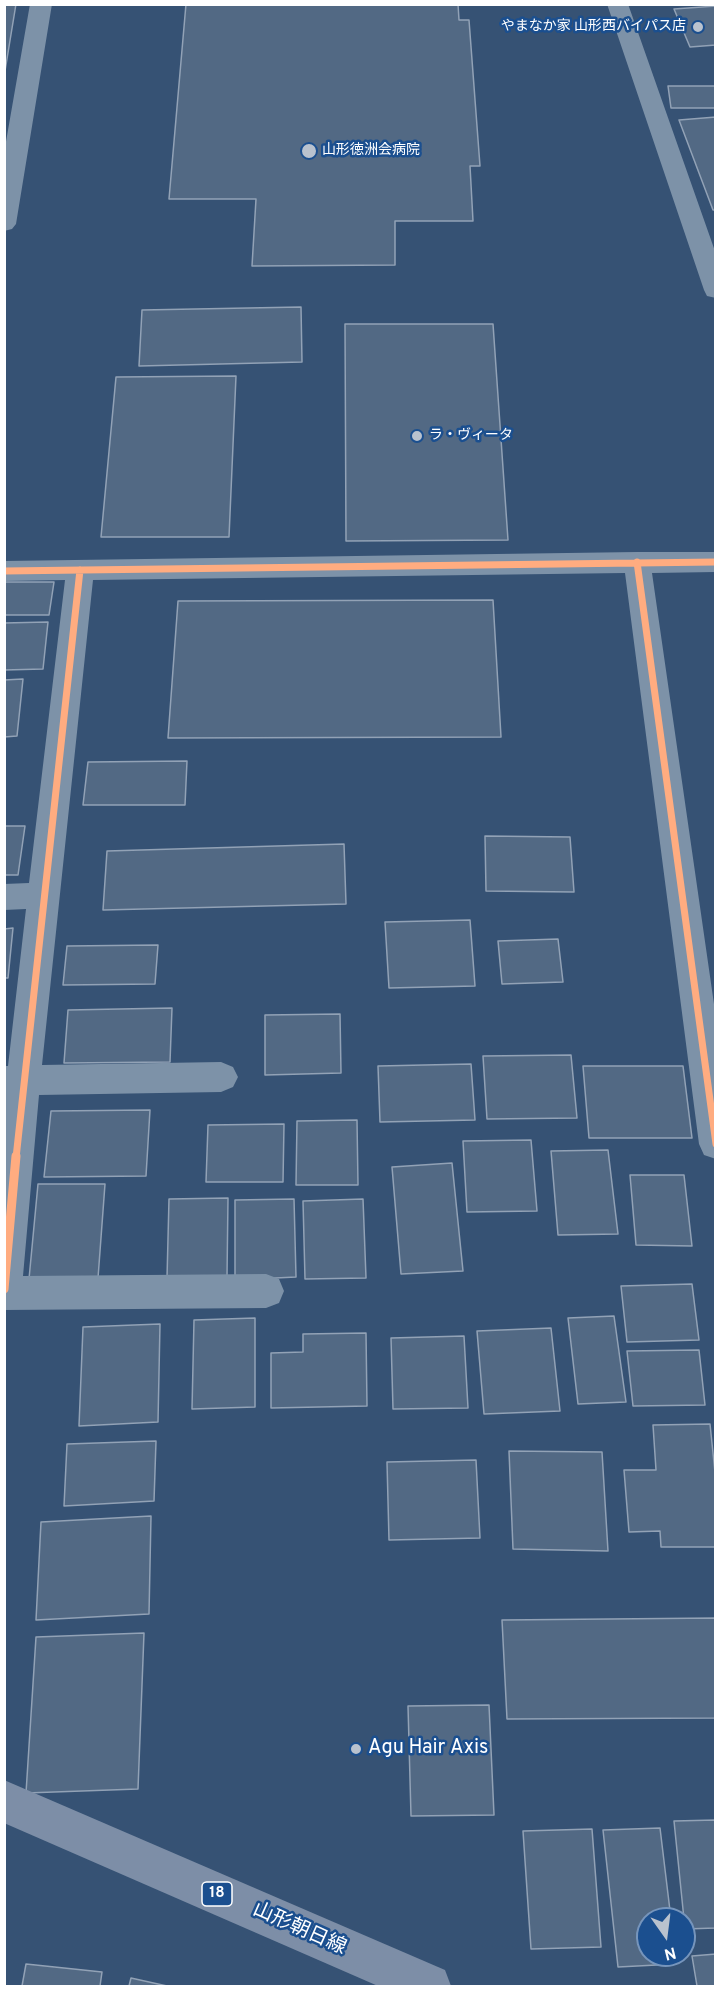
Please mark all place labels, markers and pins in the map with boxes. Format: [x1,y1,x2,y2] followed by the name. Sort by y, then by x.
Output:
[501,19,686,35] place label: やまなか家 山形西バイパス店
[691,20,705,34] marker: やまなか家 山形西バイパス店
[300,142,318,160] marker: 山形徳洲会病院
[322,143,420,159] place label: 山形徳洲会病院
[429,428,513,444] place label: ラ・ヴィータ
[410,429,424,443] marker: ラ・ヴィータ
[368,1737,488,1761] place label: Agu Hair Axis
[349,1742,363,1756] marker: Agu Hair Axis

